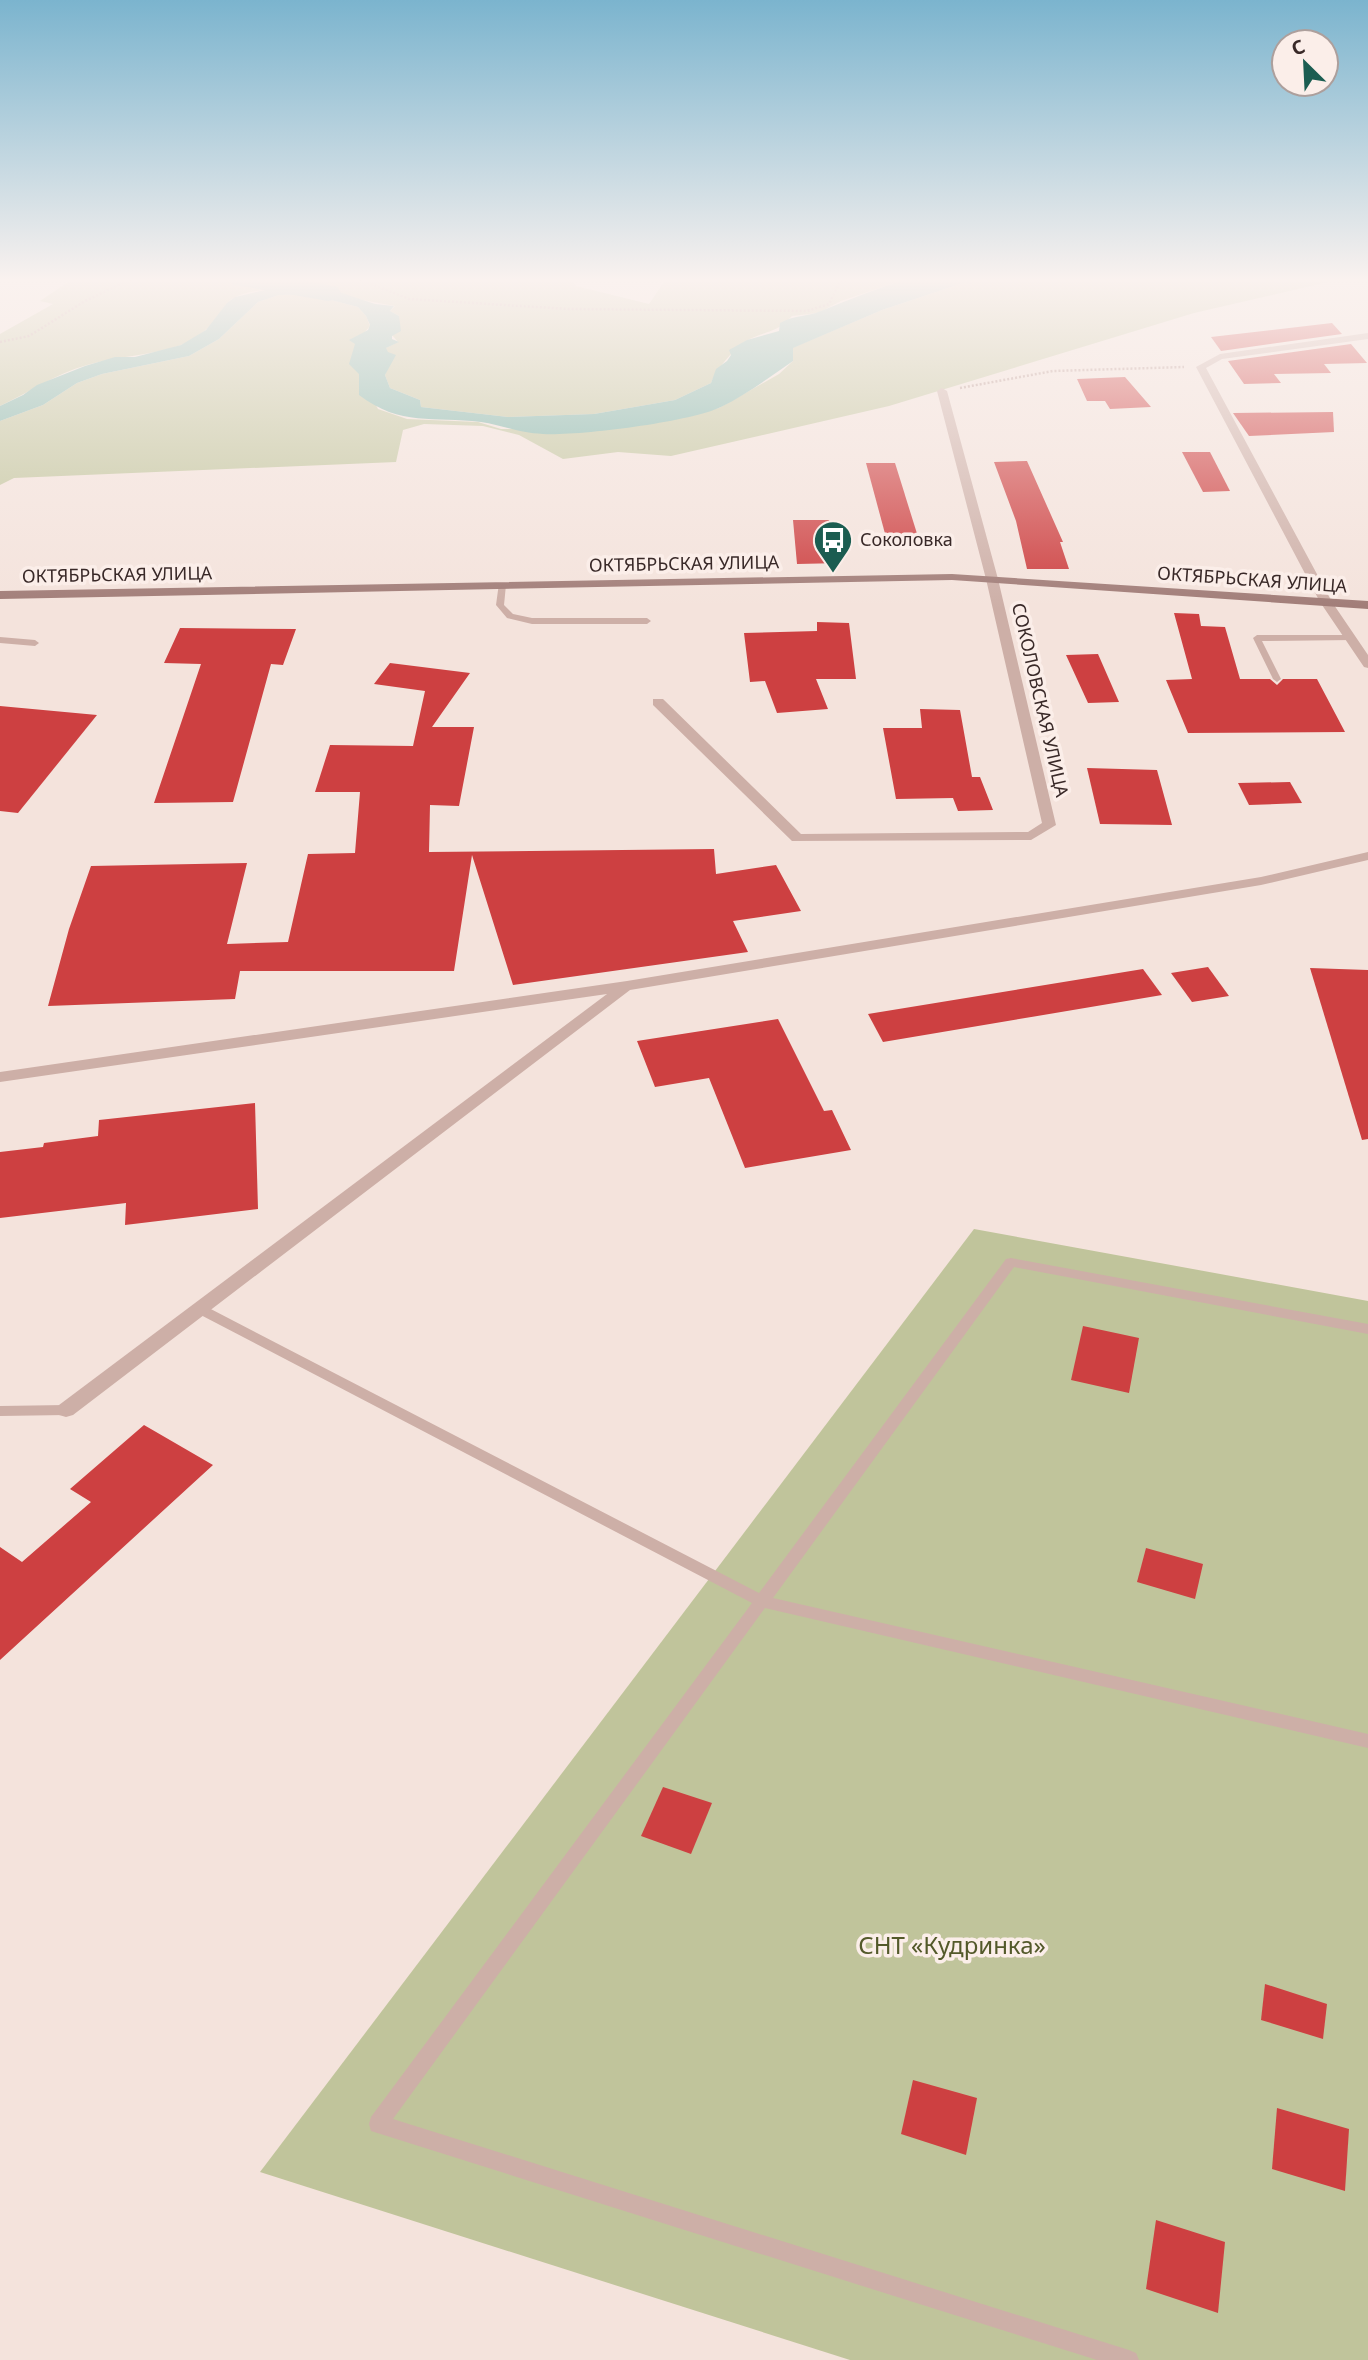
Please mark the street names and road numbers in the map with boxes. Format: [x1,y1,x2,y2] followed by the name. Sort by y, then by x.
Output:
[589,549,780,577] street label: ОКТЯБРЬСКАЯ УЛИЦА
[22,560,213,588] street label: ОКТЯБРЬСКАЯ УЛИЦА
[1156,560,1348,598] street label: ОКТЯБРЬСКАЯ УЛИЦА
[1007,601,1075,799] street label: СОКОЛОВСКАЯ УЛИЦА

